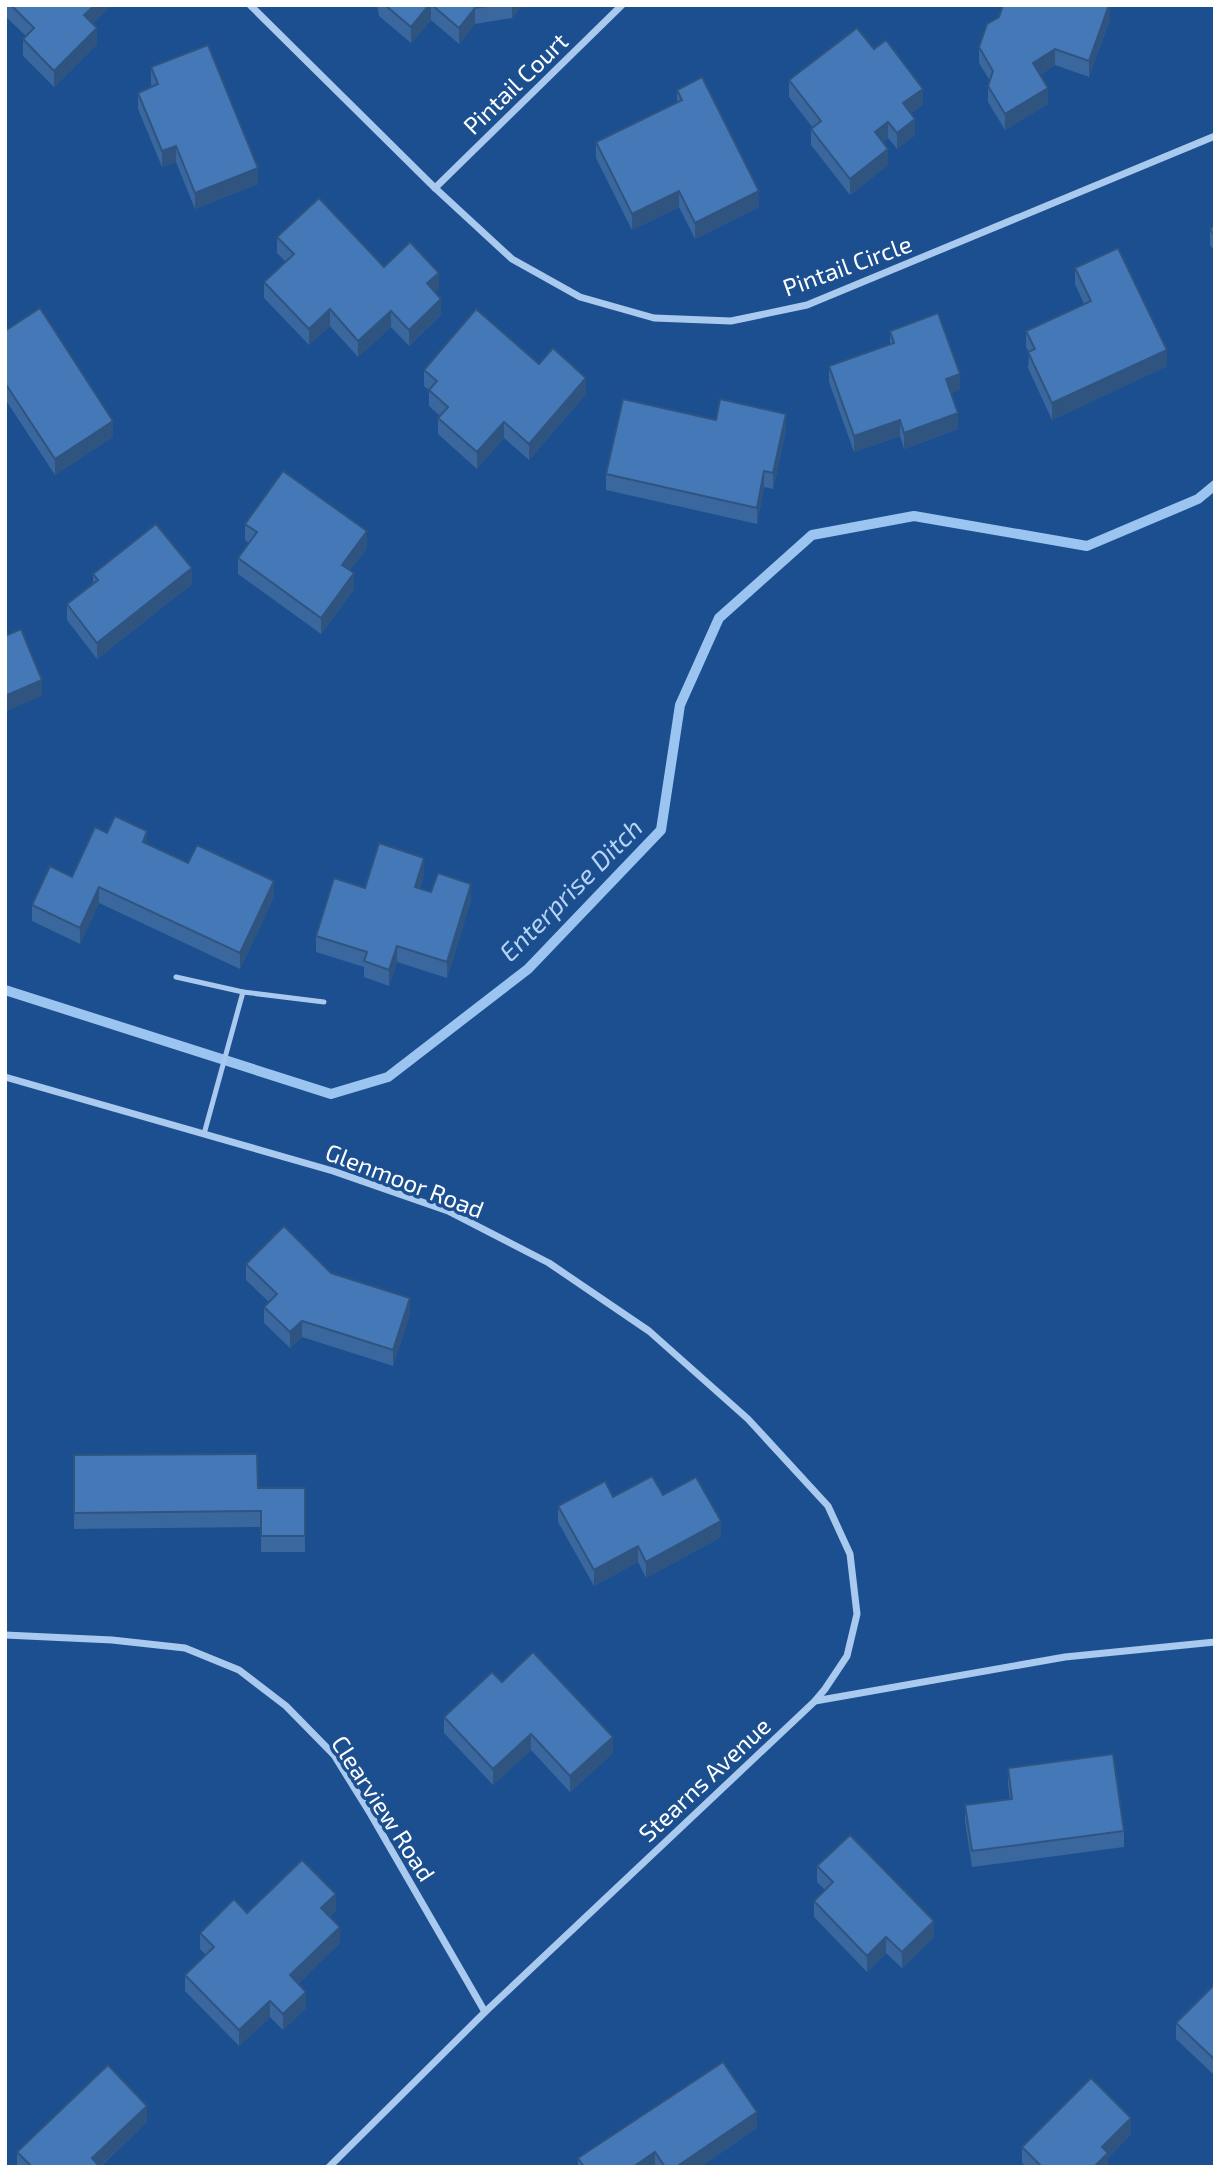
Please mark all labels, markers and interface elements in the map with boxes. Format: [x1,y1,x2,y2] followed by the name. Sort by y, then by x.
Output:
[457,26,573,140] street label: Pintail Court
[779,228,915,302] street label: Pintail Circle
[492,811,648,967] water label: Enterprise Ditch
[322,1137,488,1223] street label: Glenmoor Road
[632,1711,776,1847] street label: Stearns Avenue
[326,1730,442,1886] street label: Clearview Road

